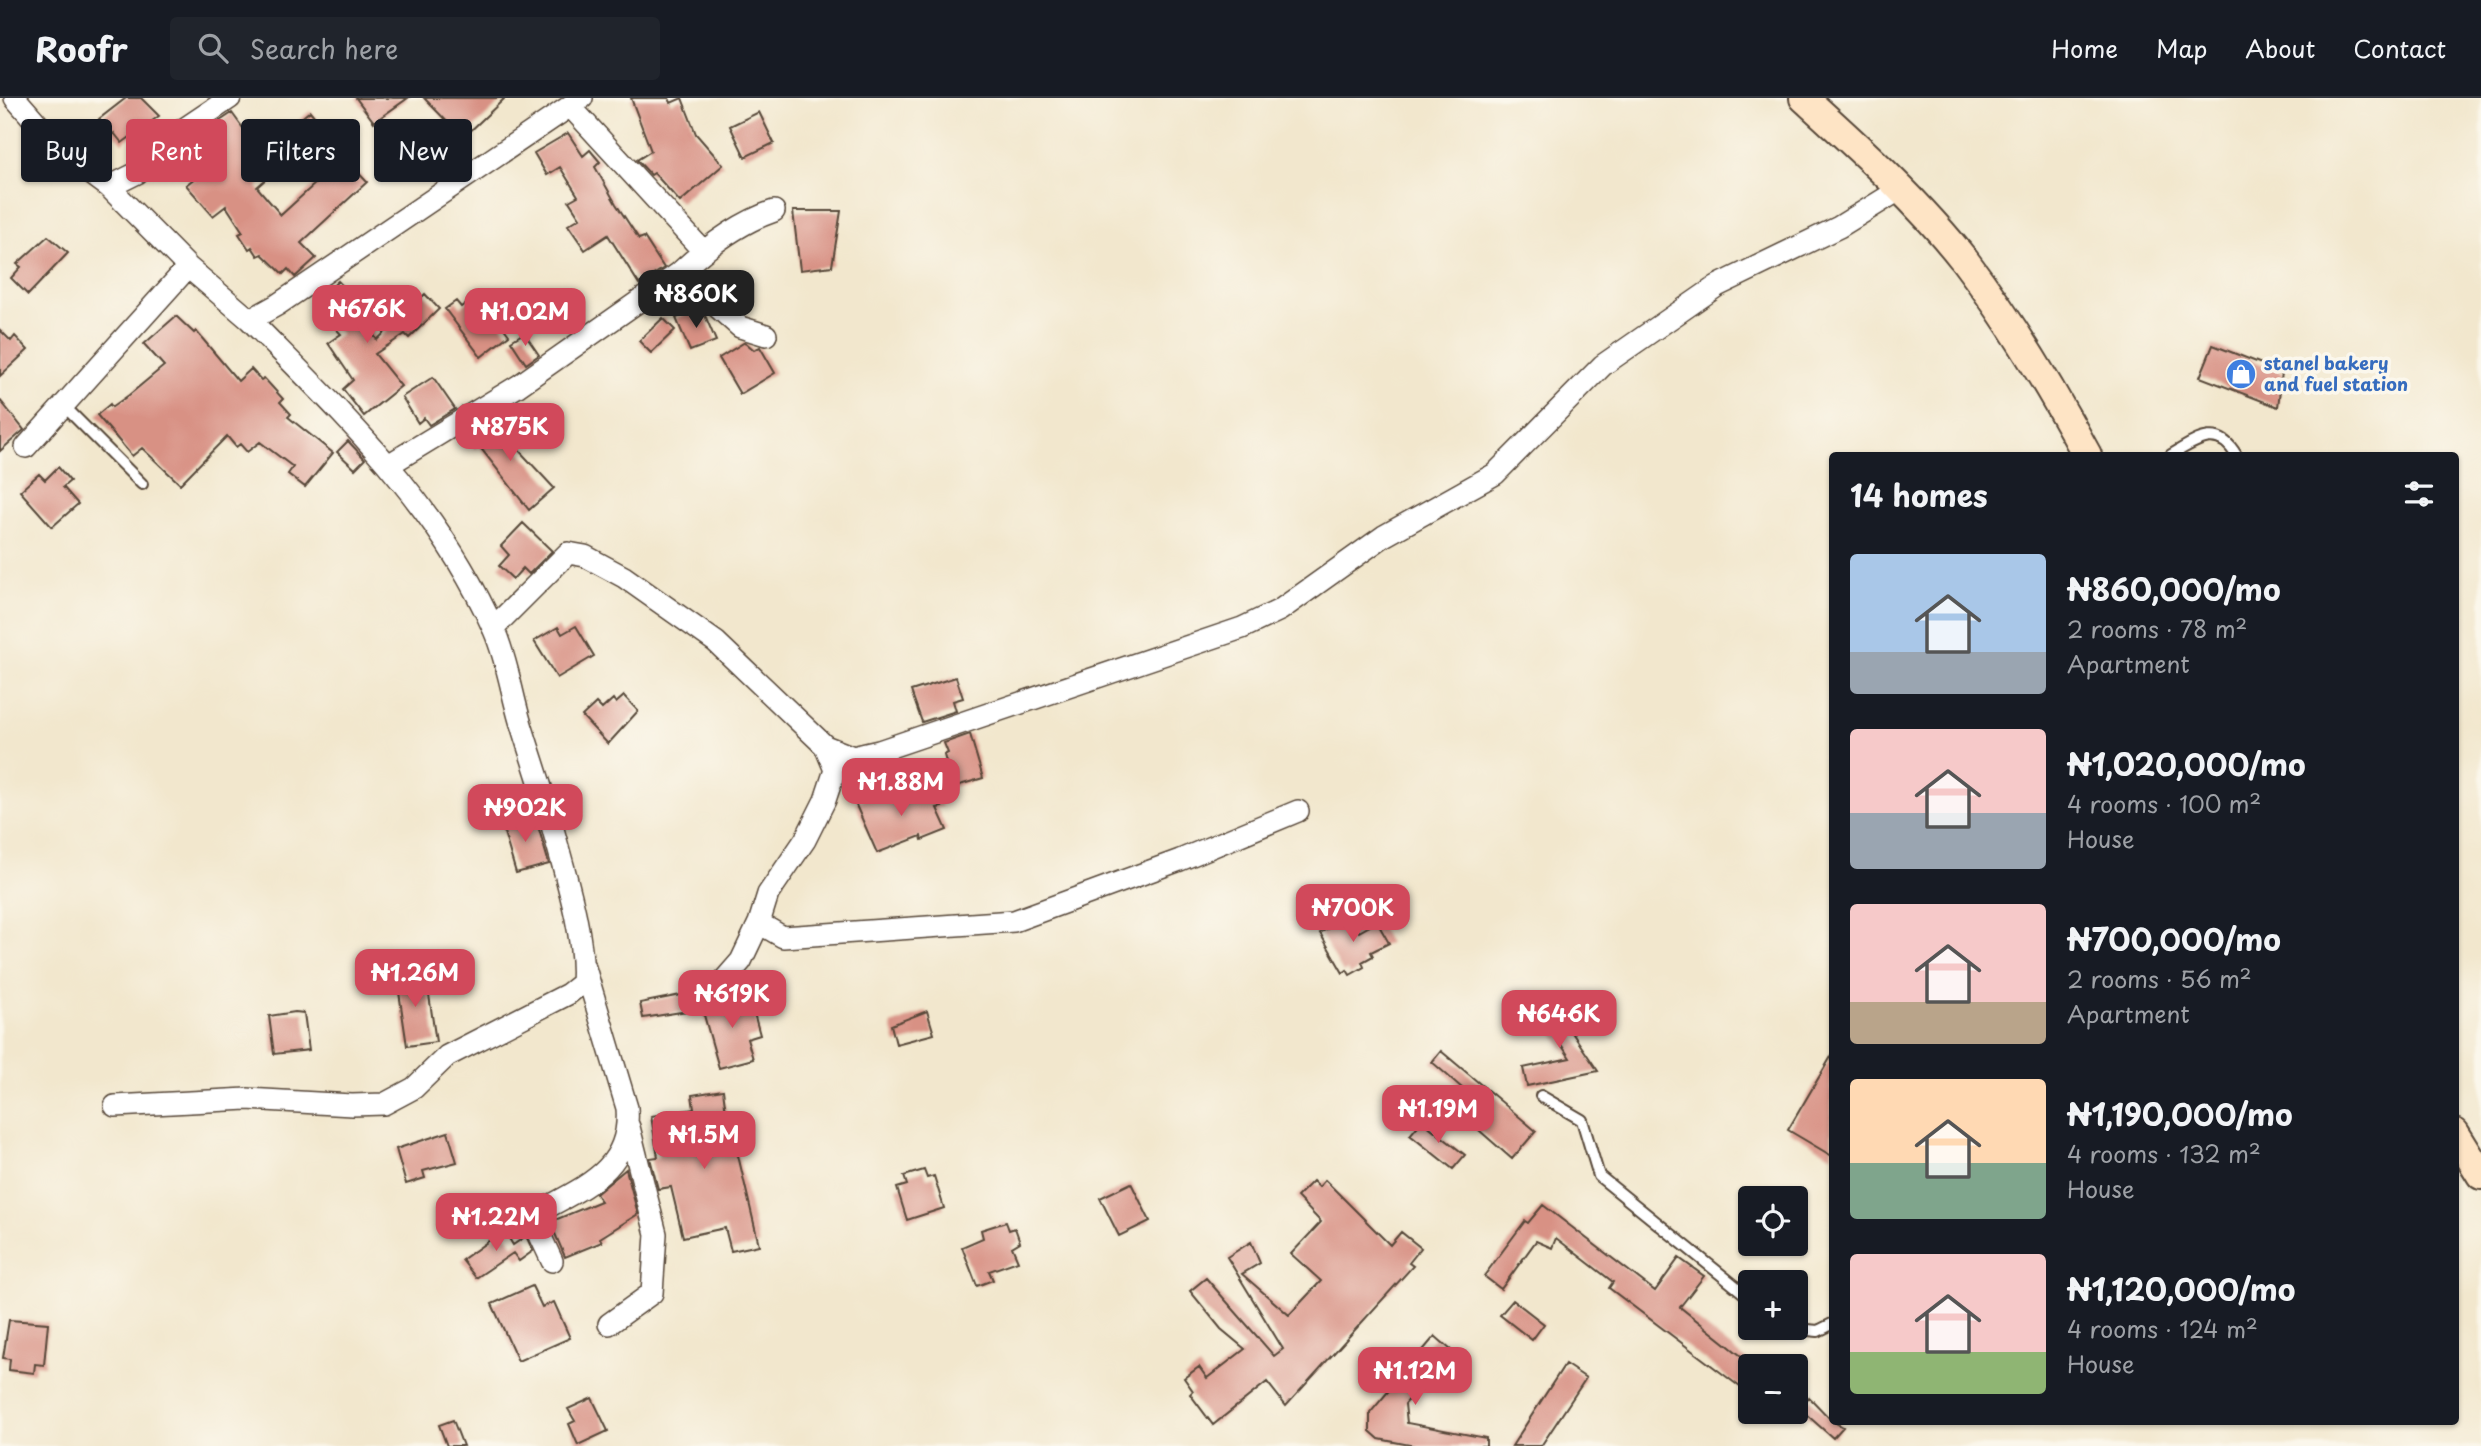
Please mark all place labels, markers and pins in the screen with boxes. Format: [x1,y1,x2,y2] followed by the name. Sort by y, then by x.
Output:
[647,271,745,330] pin: ₦860K
[318,286,416,345] pin: ₦676K
[468,288,582,348] pin: ₦1.02M
[2264,349,2408,397] place label: stanel bakery and fuel station
[2224,357,2258,391] shop icon: stanel bakery and fuel station
[461,404,559,463] pin: ₦875K
[844,758,958,818] pin: ₦1.88M
[476,784,574,844] pin: ₦902K
[1304,884,1402,944] pin: ₦700K
[358,950,472,1009] pin: ₦1.26M
[683,970,781,1030] pin: ₦619K
[1510,990,1608,1050] pin: ₦646K
[1381,1086,1495,1145] pin: ₦1.19M
[655,1112,753,1171] pin: ₦1.5M
[439,1194,553,1253] pin: ₦1.22M
[1358,1348,1472,1407] pin: ₦1.12M

